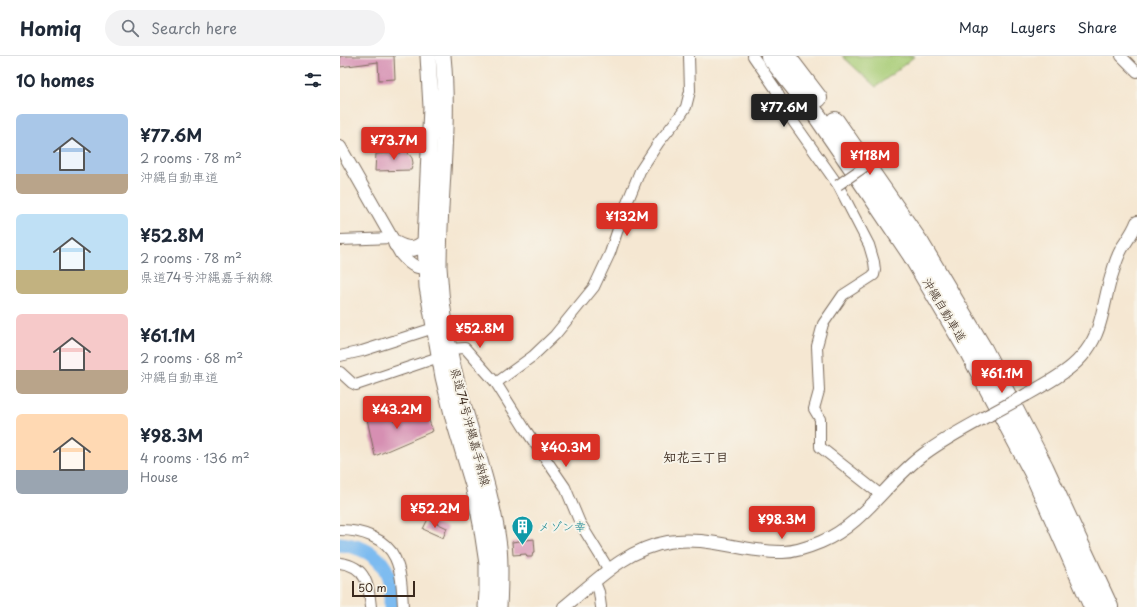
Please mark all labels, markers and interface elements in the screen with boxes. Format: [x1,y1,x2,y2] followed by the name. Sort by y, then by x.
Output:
[105,10,385,46] search box
[20,14,81,42] text: Homiq
[151,16,237,39] text: Search here
[119,17,141,39] icon: search
[959,17,989,38] text: Map
[1011,17,1056,38] text: Layers
[1078,17,1117,38] text: Share
[16,67,94,93] text: 10 homes
[302,69,324,91] icon: filters
[751,94,817,128] pin: ¥77.6M
[760,97,808,116] text: ¥77.6M
[140,122,202,148] text: ¥77.6M
[361,127,427,161] pin: ¥73.7M
[48,130,96,178] icon: home
[370,130,418,149] text: ¥73.7M
[842,142,898,176] pin: ¥118M
[850,145,890,164] text: ¥118M
[140,148,242,167] text: 2 rooms · 78 m²
[140,167,218,186] text: 沖縄自動車道
[599,203,655,237] pin: ¥132M
[605,206,649,225] text: ¥132M
[140,222,204,248] text: ¥52.8M
[48,230,96,278] icon: home
[140,248,242,267] text: 2 rooms · 78 m²
[140,267,272,286] text: 県道74号沖縄嘉手納線
[919,274,971,345] street label: 沖縄自動車道
[447,315,513,349] pin: ¥52.8M
[455,318,505,337] text: ¥52.8M
[140,322,195,348] text: ¥61.1M
[48,330,96,378] icon: home
[140,348,243,367] text: 2 rooms · 68 m²
[969,360,1035,394] pin: ¥61.1M
[981,363,1023,382] text: ¥61.1M
[446,365,495,488] street label: 県道74号沖縄嘉手納線
[140,367,218,386] text: 沖縄自動車道
[364,396,430,430] pin: ¥43.2M
[372,399,422,418] text: ¥43.2M
[140,422,203,448] text: ¥98.3M
[48,430,96,478] icon: home
[533,434,599,468] pin: ¥40.3M
[541,437,591,456] text: ¥40.3M
[663,447,729,466] district label: 知花三丁目
[140,448,250,467] text: 4 rooms · 136 m²
[140,467,178,486] text: House
[402,495,468,529] pin: ¥52.2M
[410,498,460,517] text: ¥52.2M
[749,506,815,540] pin: ¥98.3M
[758,509,806,528] text: ¥98.3M
[510,514,536,547] building icon: メゾン幸
[538,517,586,535] place label: メゾン幸
[352,579,415,598] scale bar
[358,579,387,596] text: 50 m

